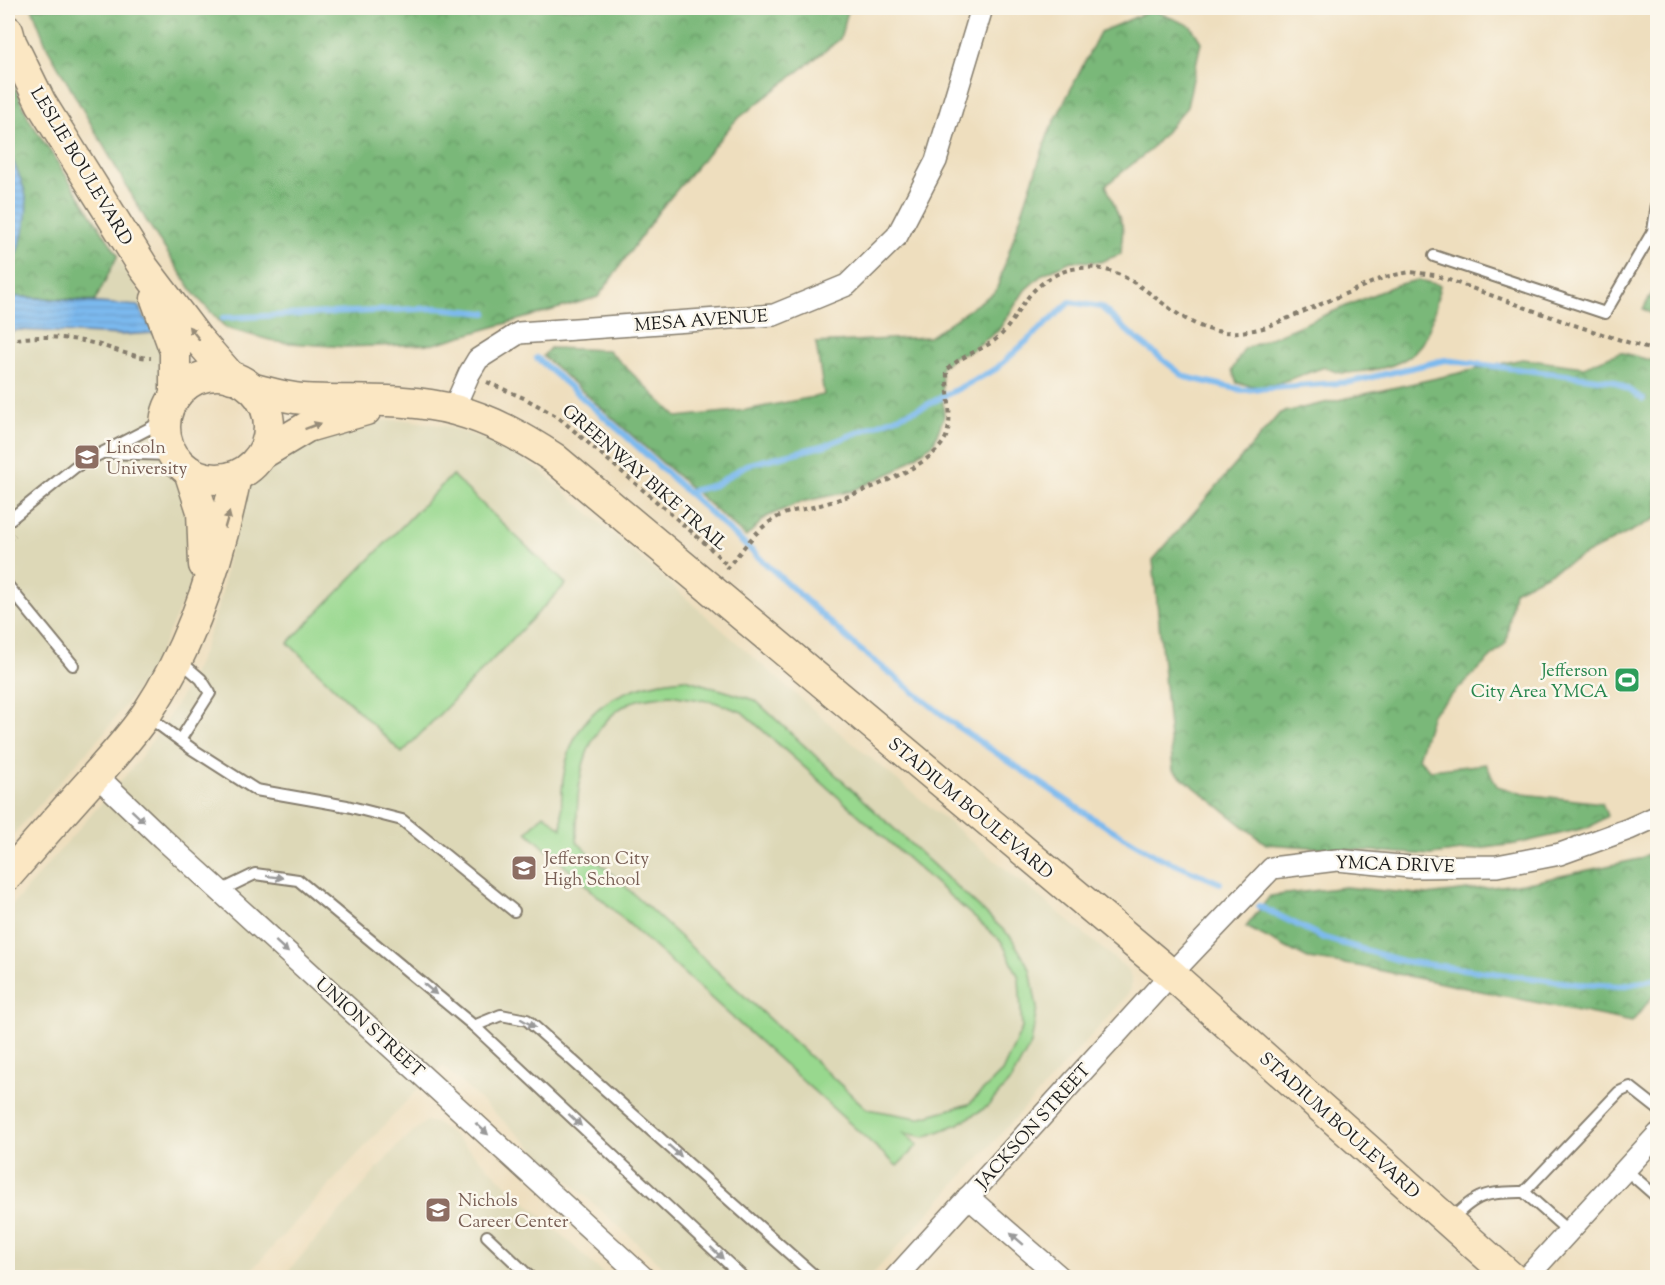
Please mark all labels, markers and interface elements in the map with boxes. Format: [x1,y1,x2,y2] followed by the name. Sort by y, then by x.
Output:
[23,83,138,251] street label: LESLIE BOULEVARD
[634,304,769,340] street label: MESA AVENUE
[188,326,201,341] one-way arrow
[555,399,732,558] street label: GREENWAY BIKE TRAIL
[304,420,322,430] one-way arrow
[106,436,188,483] place label: Lincoln University
[72,442,102,472] school or university icon: Lincoln University
[222,511,232,530] one-way arrow
[1471,659,1608,706] place label: Jefferson City Area YMCA
[1612,665,1642,695] sports icon: Jefferson City Area YMCA
[882,733,1058,886] street label: STADIUM BOULEVARD
[131,808,145,822] one-way arrow
[543,847,649,894] place label: Jefferson City High School
[1335,851,1455,881] street label: YMCA DRIVE
[509,853,539,883] school or university icon: Jefferson City High School
[265,872,284,882] one-way arrow
[274,940,289,953] one-way arrow
[308,972,429,1085] street label: UNION STREET
[422,983,438,996] one-way arrow
[520,1017,537,1028] one-way arrow
[1252,1047,1425,1206] street label: STADIUM BOULEVARD
[970,1059,1098,1197] street label: JACKSON STREET
[567,1113,582,1127] one-way arrow
[474,1122,489,1135] one-way arrow
[667,1144,682,1157] one-way arrow
[458,1189,569,1236] place label: Nichols Career Center
[423,1195,453,1225] school or university icon: Nichols Career Center
[1010,1233,1025,1246] one-way arrow
[710,1246,725,1260] one-way arrow

